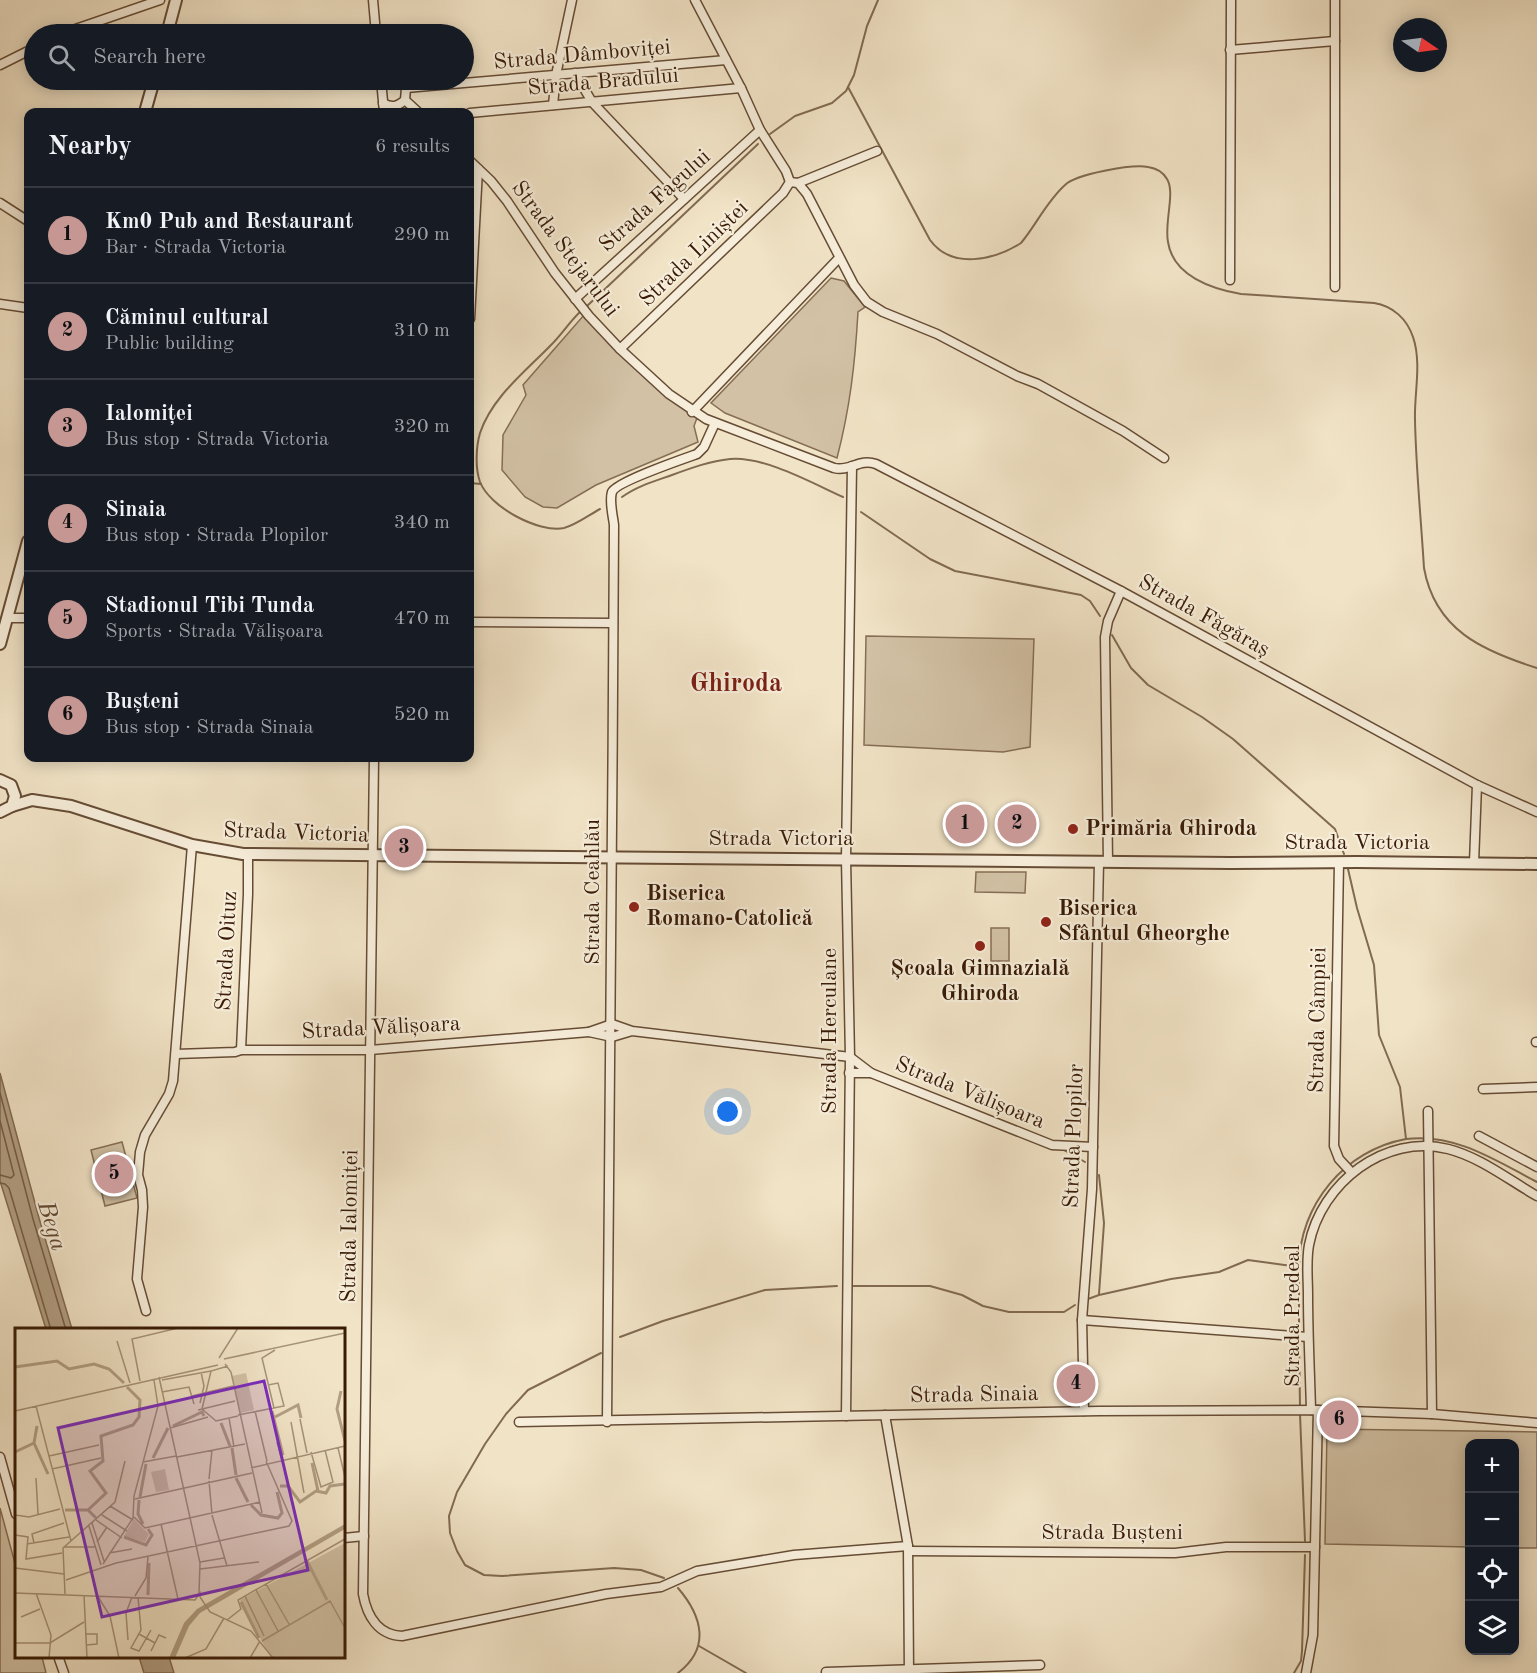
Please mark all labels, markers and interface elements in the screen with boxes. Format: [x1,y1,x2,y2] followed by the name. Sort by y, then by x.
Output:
[1393,18,1447,72] north arrow
[24,24,474,90] search box
[492,36,672,75] street label: Strada Dâmboviței
[45,41,78,74] icon: search
[93,46,206,68] text: Search here
[526,64,680,100] street label: Strada Bradului
[48,134,132,160] text: Nearby
[375,137,450,157] text: 6 results
[595,146,715,256] street label: Strada Fagului
[507,177,623,321] street label: Strada Stejarului
[635,197,753,312] street label: Strada Liniștei
[105,211,353,233] text: Km0 Pub and Restaurant
[62,225,73,245] text: 1
[394,225,450,245] text: 290 m
[105,238,286,258] text: Bar · Strada Victoria
[105,307,269,329] text: Căminul cultural
[62,321,73,341] text: 2
[394,321,450,341] text: 310 m
[105,334,234,354] text: Public building
[105,403,193,425] text: Ialomiței
[62,417,73,437] text: 3
[394,417,450,437] text: 320 m
[105,430,329,450] text: Bus stop · Strada Victoria
[105,499,166,521] text: Sinaia
[62,513,73,533] text: 4
[394,513,450,533] text: 340 m
[105,526,328,546] text: Bus stop · Strada Plopilor
[1134,571,1273,662] street label: Strada Făgăraș
[105,595,314,617] text: Stadionul Tibi Tunda
[62,609,73,629] text: 5
[394,609,450,629] text: 470 m
[105,622,323,642] text: Sports · Strada Vălișoara
[690,671,782,697] district label: Ghiroda
[105,691,179,713] text: Bușteni
[62,705,73,725] text: 6
[394,705,450,725] text: 520 m
[105,718,314,738] text: Bus stop · Strada Sinaia
[946,802,984,846] pin: 1
[998,802,1036,846] pin: 2
[1085,818,1257,840] place label: Primăria Ghiroda
[223,819,369,847] street label: Strada Victoria
[582,819,604,965] street label: Strada Ceahlău
[1066,822,1080,836] marker: Primăria Ghiroda
[384,826,424,870] pin: 3
[708,828,854,850] street label: Strada Victoria
[1284,832,1430,854] street label: Strada Victoria
[646,883,813,930] place label: Biserica Romano-Catolică
[213,890,241,1012] street label: Strada Oituz
[1058,898,1230,945] place label: Biserica Sfântul Gheorghe
[627,900,641,914] marker: Biserica Romano-Catolică
[1039,915,1053,929] marker: Biserica Sfântul Gheorghe
[973,939,987,953] marker: Școala Gimnazială Ghiroda
[1306,947,1330,1093] street label: Strada Câmpiei
[819,948,841,1114] street label: Strada Herculane
[890,958,1070,1005] place label: Școala Gimnazială Ghiroda
[301,1013,461,1044] street label: Strada Vălișoara
[892,1053,1048,1134] street label: Strada Vălișoara
[1060,1063,1088,1209] street label: Strada Plopilor
[713,1097,742,1126] your location
[338,1149,363,1303] street label: Strada Ialomiței
[94,1152,134,1196] pin: 5
[32,1197,70,1254] water label: Bega
[1282,1245,1304,1387] street label: Strada Predeal
[15,1328,345,1658] inset map
[1056,1362,1096,1406] pin: 4
[909,1383,1039,1407] street label: Strada Sinaia
[1320,1398,1358,1442] pin: 6
[1465,1439,1519,1655] map controls
[1465,1439,1519,1493] button: +
[1465,1493,1519,1547] button: −
[1041,1522,1183,1545] street label: Strada Bușteni
[1465,1547,1519,1601] button: locate
[1465,1601,1519,1655] button: layers

